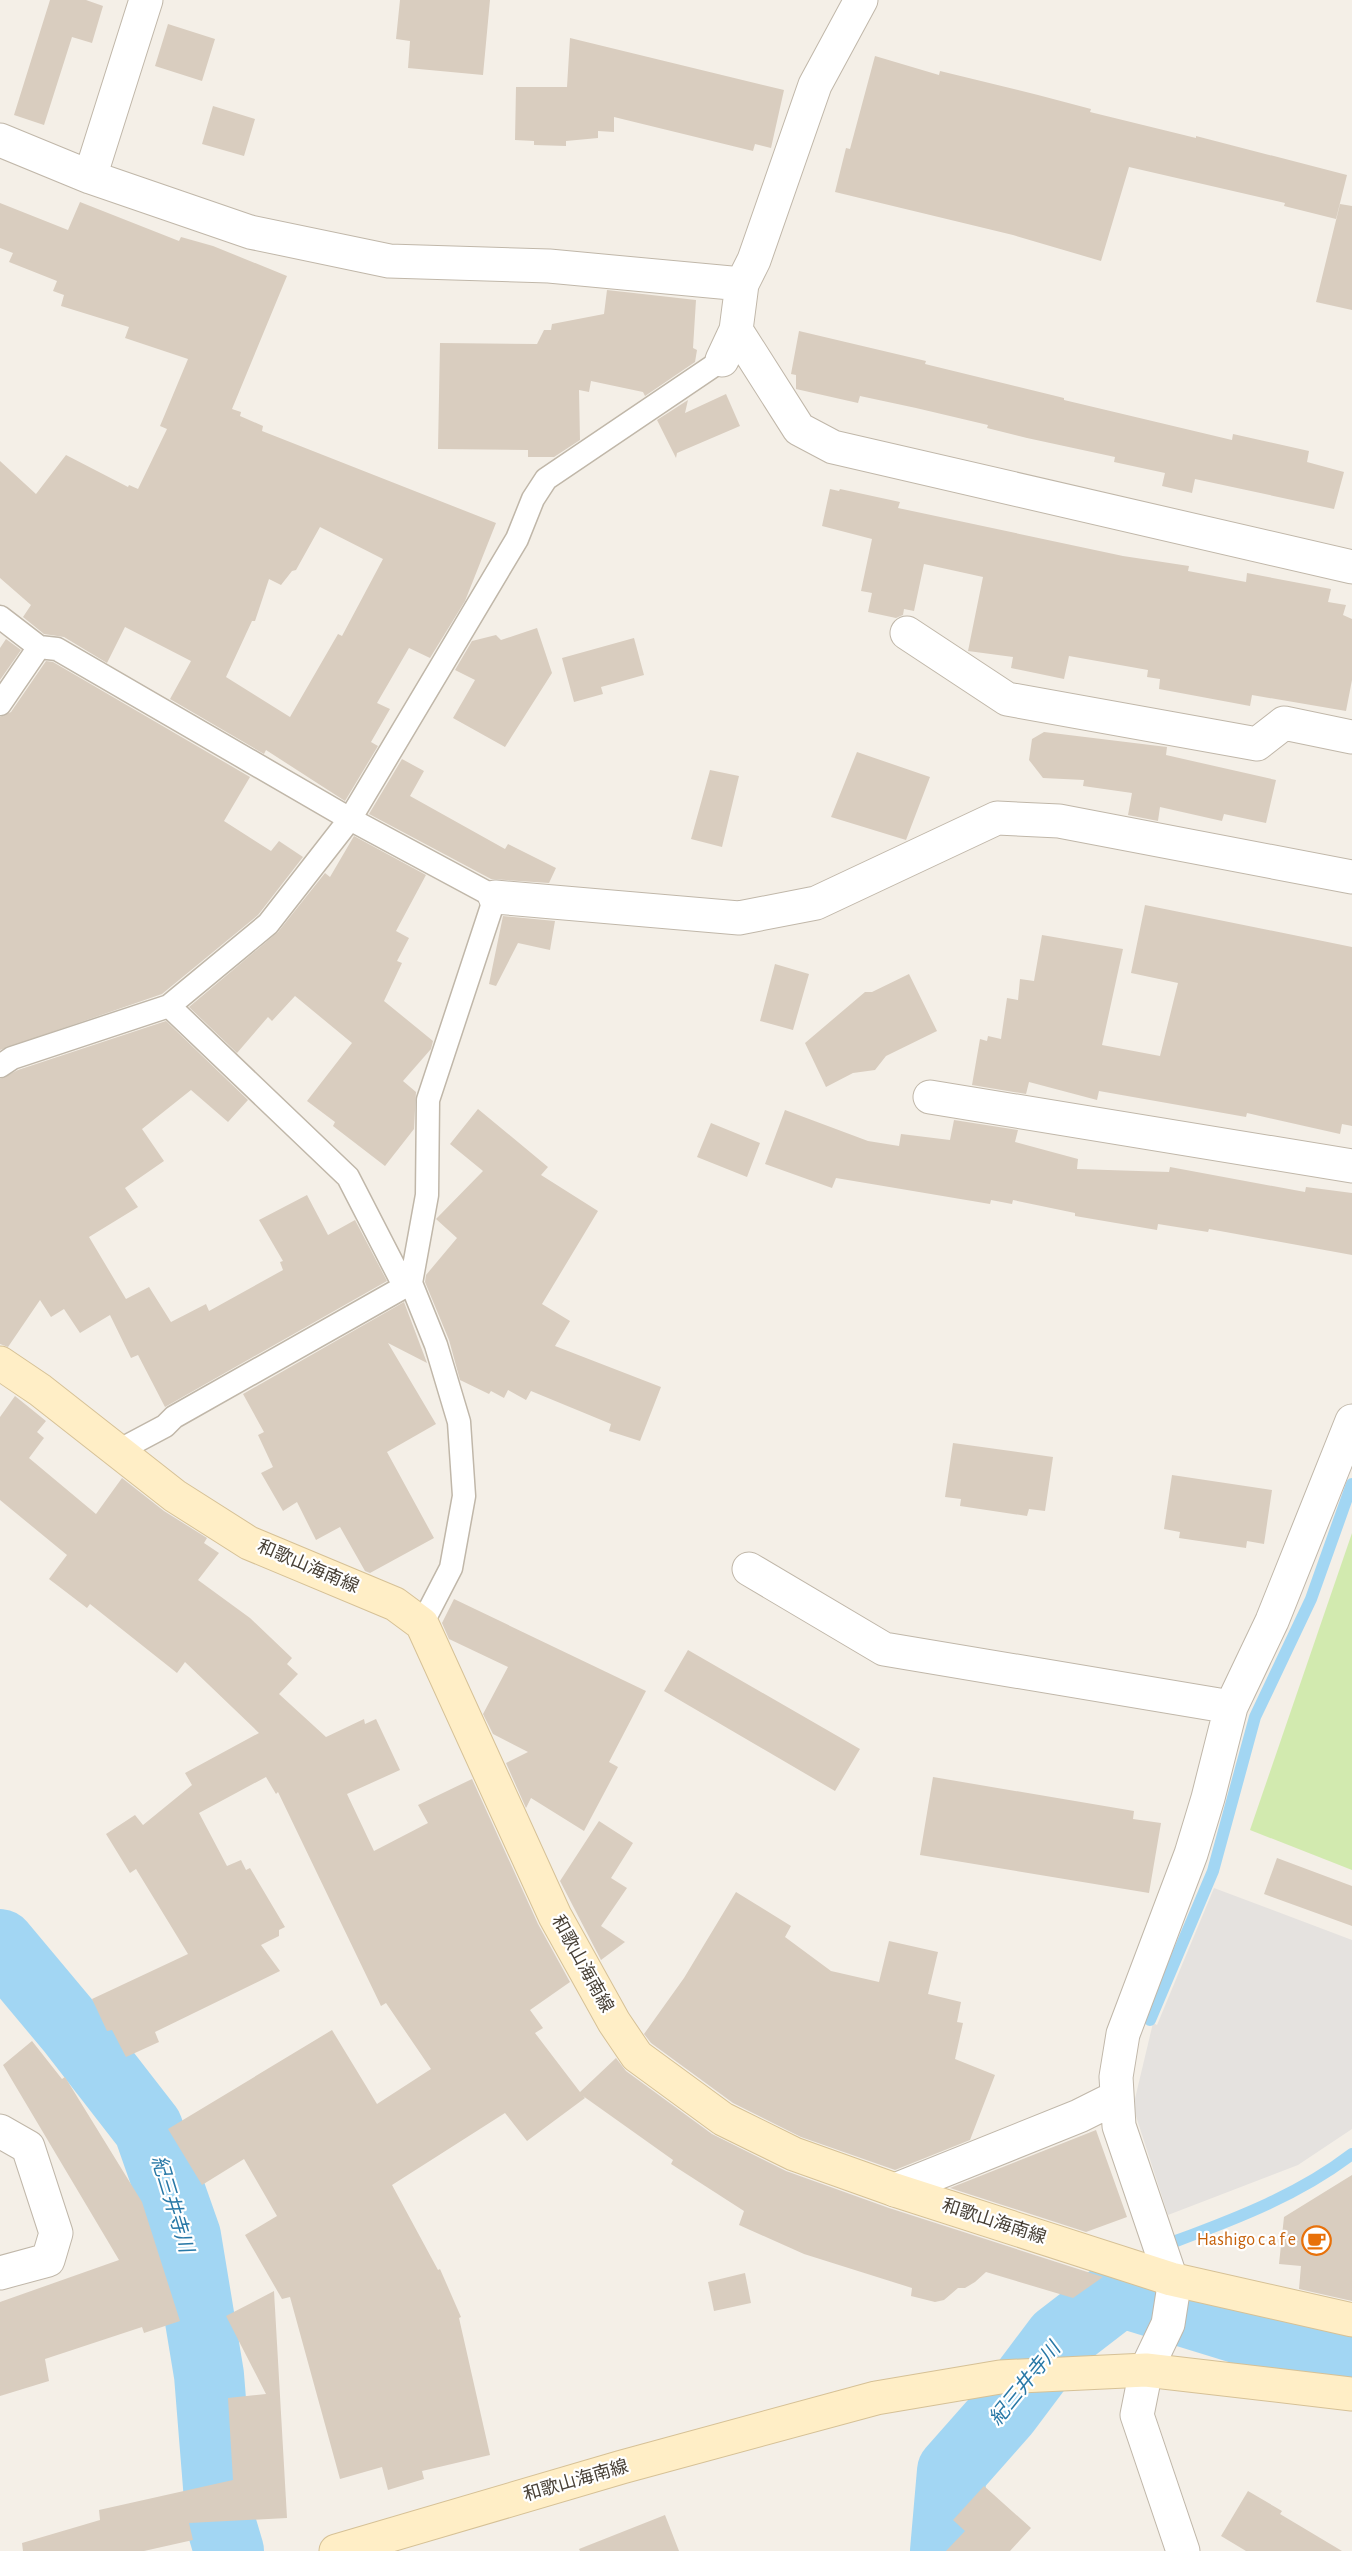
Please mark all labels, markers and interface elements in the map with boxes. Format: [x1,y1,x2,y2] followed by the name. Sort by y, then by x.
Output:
[255,1536,362,1596] street label: 和歌山海南線
[548,1911,618,2016] street label: 和歌山海南線
[148,2153,198,2257] water label: 紀三井寺川
[940,2195,1049,2247] street label: 和歌山海南線
[1301,2224,1333,2256] cafe icon: Hashigo c a f e
[1197,2231,1296,2249] place label: Hashigo c a f e
[985,2337,1065,2429] water label: 紀三井寺川
[521,2456,630,2505] street label: 和歌山海南線

